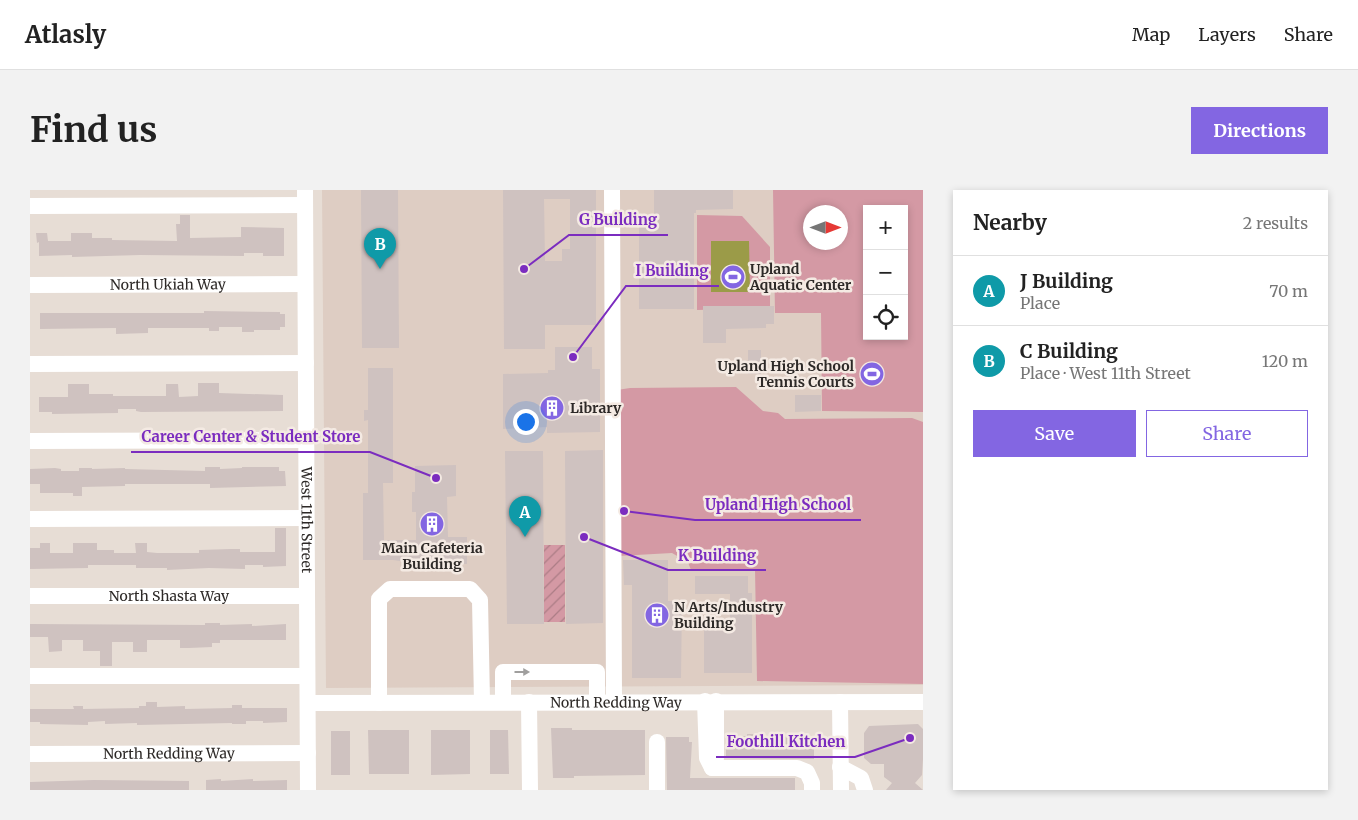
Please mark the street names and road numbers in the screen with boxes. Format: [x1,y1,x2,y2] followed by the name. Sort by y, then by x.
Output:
[110,275,227,294] street label: North Ukiah Way
[297,466,316,574] street label: West 11th Street
[109,587,230,605] street label: North Shasta Way
[550,693,683,712] street label: North Redding Way
[103,744,236,763] street label: North Redding Way

